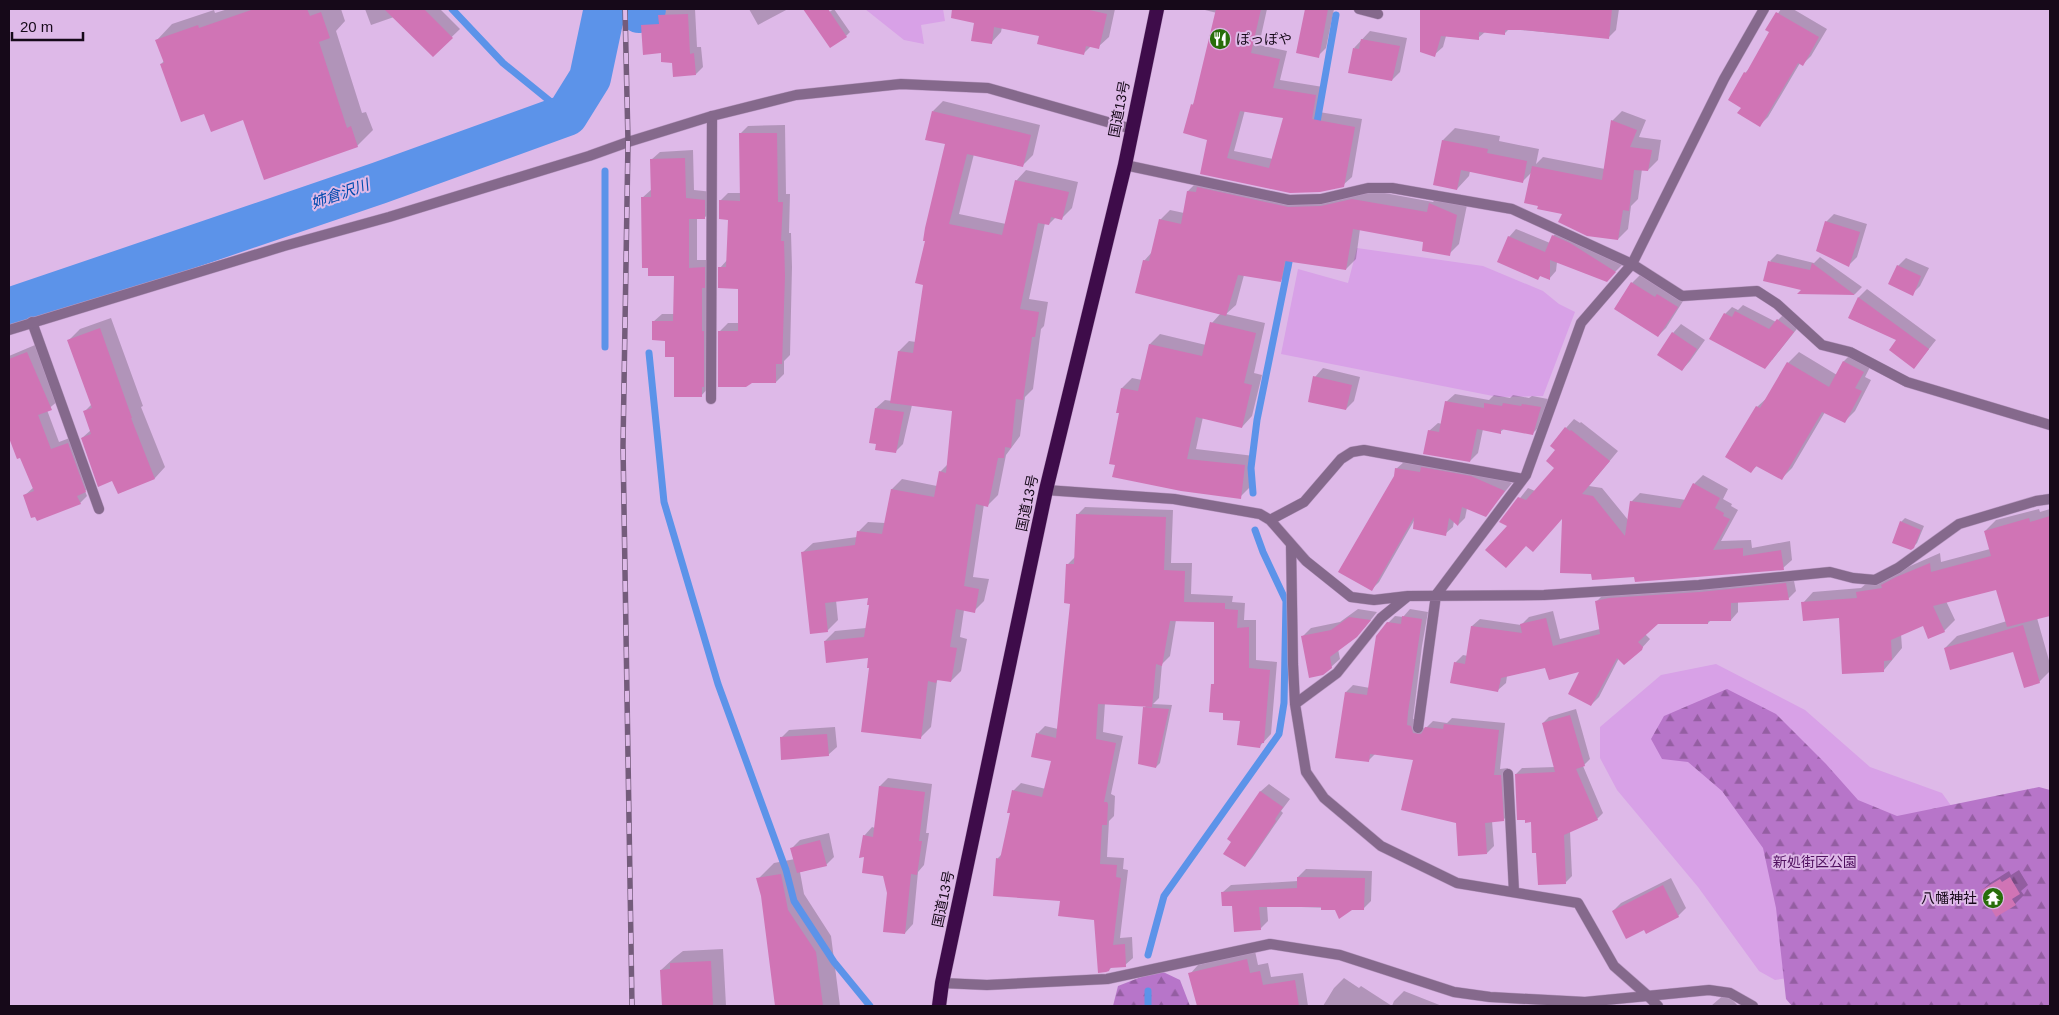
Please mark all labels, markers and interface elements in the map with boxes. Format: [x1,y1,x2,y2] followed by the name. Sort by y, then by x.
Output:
[12,10,84,42] scale bar
[20,18,53,35] text: 20 m
[1208,27,1232,51] restaurant icon: ぽっぽや
[1236,31,1292,47] place label: ぽっぽや
[1106,79,1132,139] street label: 国道13号
[309,175,373,211] water label: 姉倉沢川
[1013,473,1041,533] street label: 国道13号
[1773,854,1857,870] park label: 新処街区公園
[929,869,957,929] street label: 国道13号
[1981,886,2005,910] temple icon: 八幡神社
[1921,890,1977,906] place label: 八幡神社

